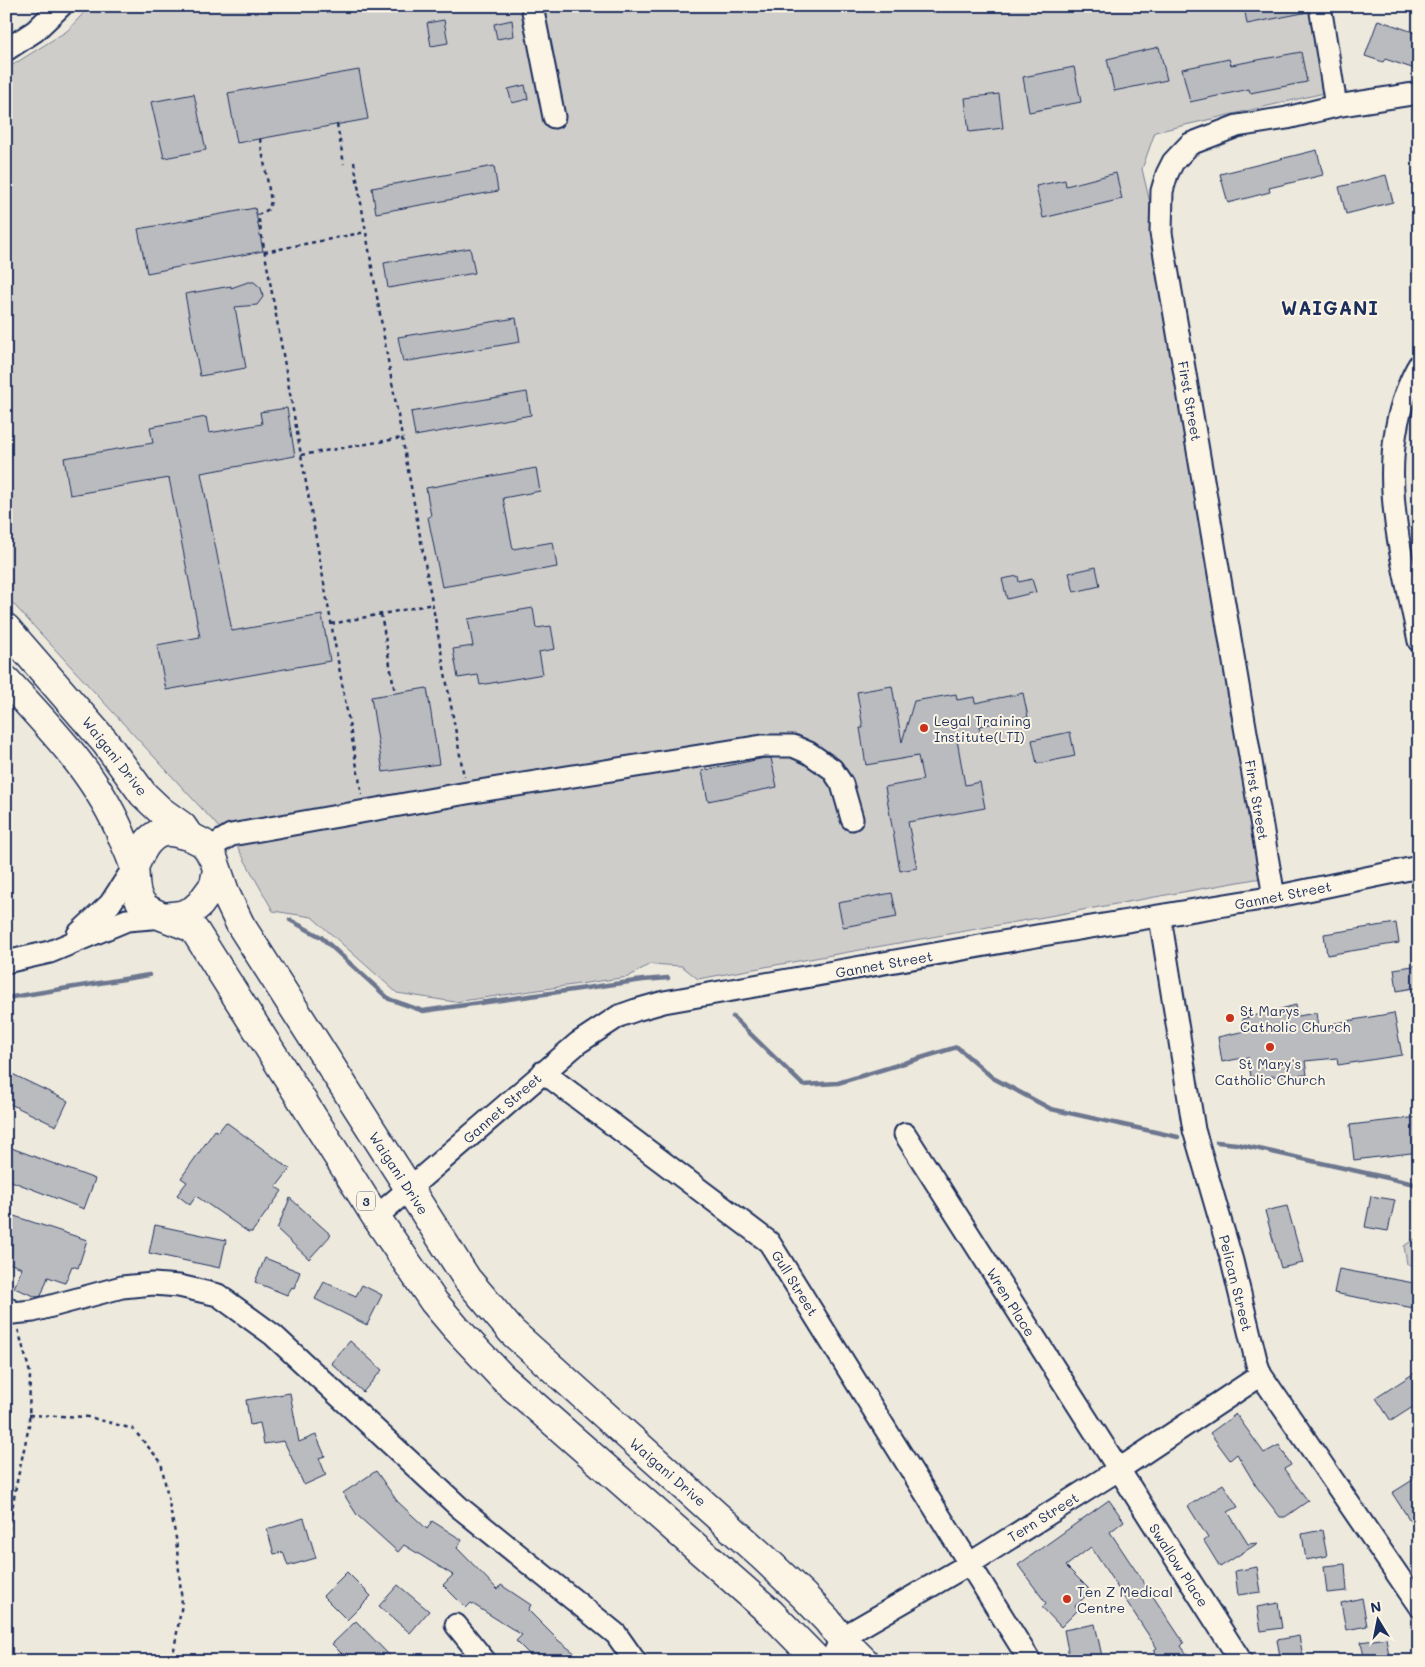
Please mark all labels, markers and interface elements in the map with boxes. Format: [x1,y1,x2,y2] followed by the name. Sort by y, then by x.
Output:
[1281,295,1379,320] district label: WAIGANI
[1174,359,1206,443] street label: First Street
[934,711,1031,746] place label: Legal Training Institute(LTI)
[78,712,152,800] street label: Waigani Drive
[918,722,930,734] marker: Legal Training Institute(LTI)
[1241,758,1273,842] street label: First Street
[1233,876,1333,914] street label: Gannet Street
[834,946,934,982] street label: Gannet Street
[1240,1001,1350,1036] place label: St Marys Catholic Church
[1224,1012,1236,1024] marker: St Marys Catholic Church
[1264,1041,1276,1053] marker: St Mary's Catholic Church
[1215,1054,1325,1089] place label: St Mary's Catholic Church
[459,1069,545,1147] street label: Gannet Street
[365,1128,433,1218] street label: Waigani Drive
[357,1192,375,1210] road number: 3
[1215,1233,1257,1333] street label: Pelican Street
[767,1247,823,1319] street label: Gull Street
[982,1264,1040,1340] street label: Wren Place
[626,1433,710,1511] street label: Waigani Drive
[1004,1488,1082,1546] street label: Tern Street
[1145,1520,1213,1610] street label: Swallow Place
[1077,1582,1173,1617] place label: Ten Z Medical Centre
[1061,1593,1073,1605] marker: Ten Z Medical Centre
[1352,1594,1402,1644] north arrow
[1369,1596,1383,1617] text: N

